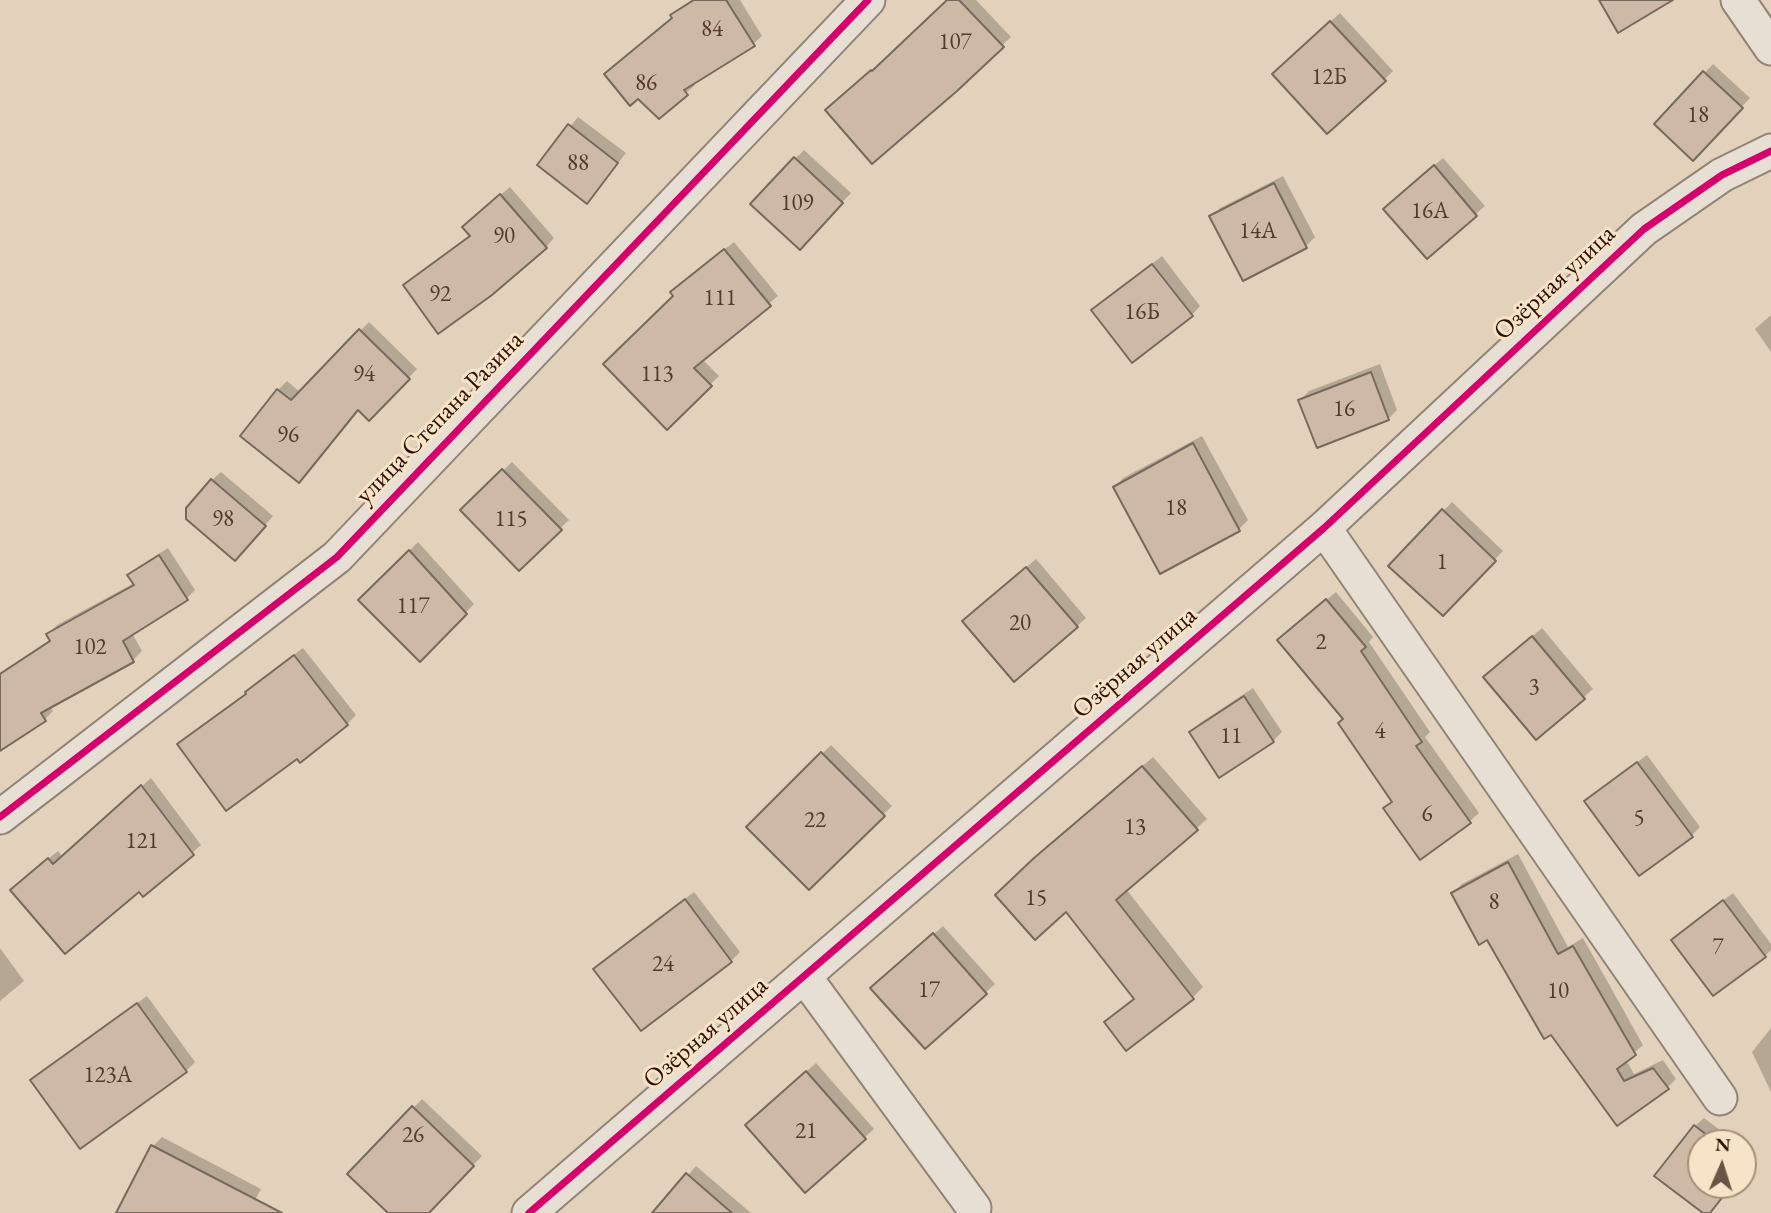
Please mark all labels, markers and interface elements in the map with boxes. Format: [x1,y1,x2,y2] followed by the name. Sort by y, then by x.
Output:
[701,16,723,44] house number: 84
[938,29,972,57] house number: 107
[1311,64,1347,92] house number: 12Б
[635,70,657,98] house number: 86
[1687,102,1709,130] house number: 18
[567,150,589,178] house number: 88
[780,190,814,218] house number: 109
[1411,198,1449,226] house number: 16А
[1239,218,1277,246] house number: 14А
[1488,219,1622,347] street label: Озёрная улица
[493,223,515,251] house number: 90
[429,281,451,309] house number: 92
[703,285,737,313] house number: 111
[1124,299,1160,327] house number: 16Б
[349,325,531,511] street label: улица Степана Разина
[353,361,375,389] house number: 94
[640,361,674,389] house number: 113
[1333,396,1355,424] house number: 16
[277,422,299,450] house number: 96
[1165,495,1187,523] house number: 18
[212,506,234,534] house number: 98
[494,506,528,534] house number: 115
[1436,549,1448,577] house number: 1
[396,593,430,621] house number: 117
[1066,600,1204,726] street label: Озёрная улица
[1009,610,1031,638] house number: 20
[1315,629,1327,657] house number: 2
[73,634,107,662] house number: 102
[1528,674,1540,702] house number: 3
[1374,718,1386,746] house number: 4
[1220,723,1242,751] house number: 11
[1421,801,1433,829] house number: 6
[1633,805,1645,833] house number: 5
[804,807,826,835] house number: 22
[1124,814,1146,842] house number: 13
[125,828,159,856] house number: 121
[1025,885,1047,913] house number: 15
[1488,889,1500,917] house number: 8
[1712,934,1724,962] house number: 7
[652,951,674,979] house number: 24
[637,970,775,1096] street label: Озёрная улица
[918,977,940,1005] house number: 17
[1547,978,1569,1006] house number: 10
[83,1062,133,1090] house number: 123А
[795,1118,817,1146] house number: 21
[402,1122,424,1150] house number: 26
[1687,1129,1757,1199] north arrow
[1715,1132,1731,1157] text: N

